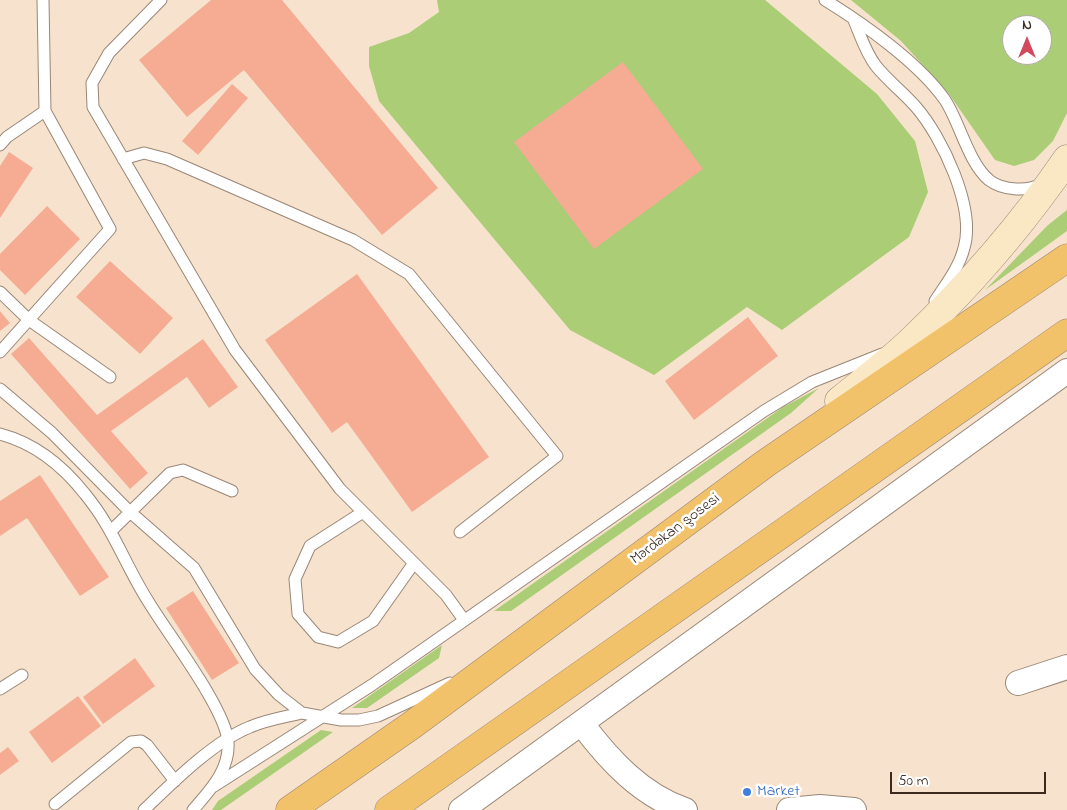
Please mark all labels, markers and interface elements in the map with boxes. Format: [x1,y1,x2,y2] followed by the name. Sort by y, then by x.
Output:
[1002,15,1052,65] north arrow
[1022,15,1032,36] text: N
[627,490,725,570] street label: Mərdəkan şosesi
[892,762,1048,794] scale bar
[898,770,928,792] text: 50 m
[757,782,800,802] place label: Market
[741,786,753,798] marker: Market

